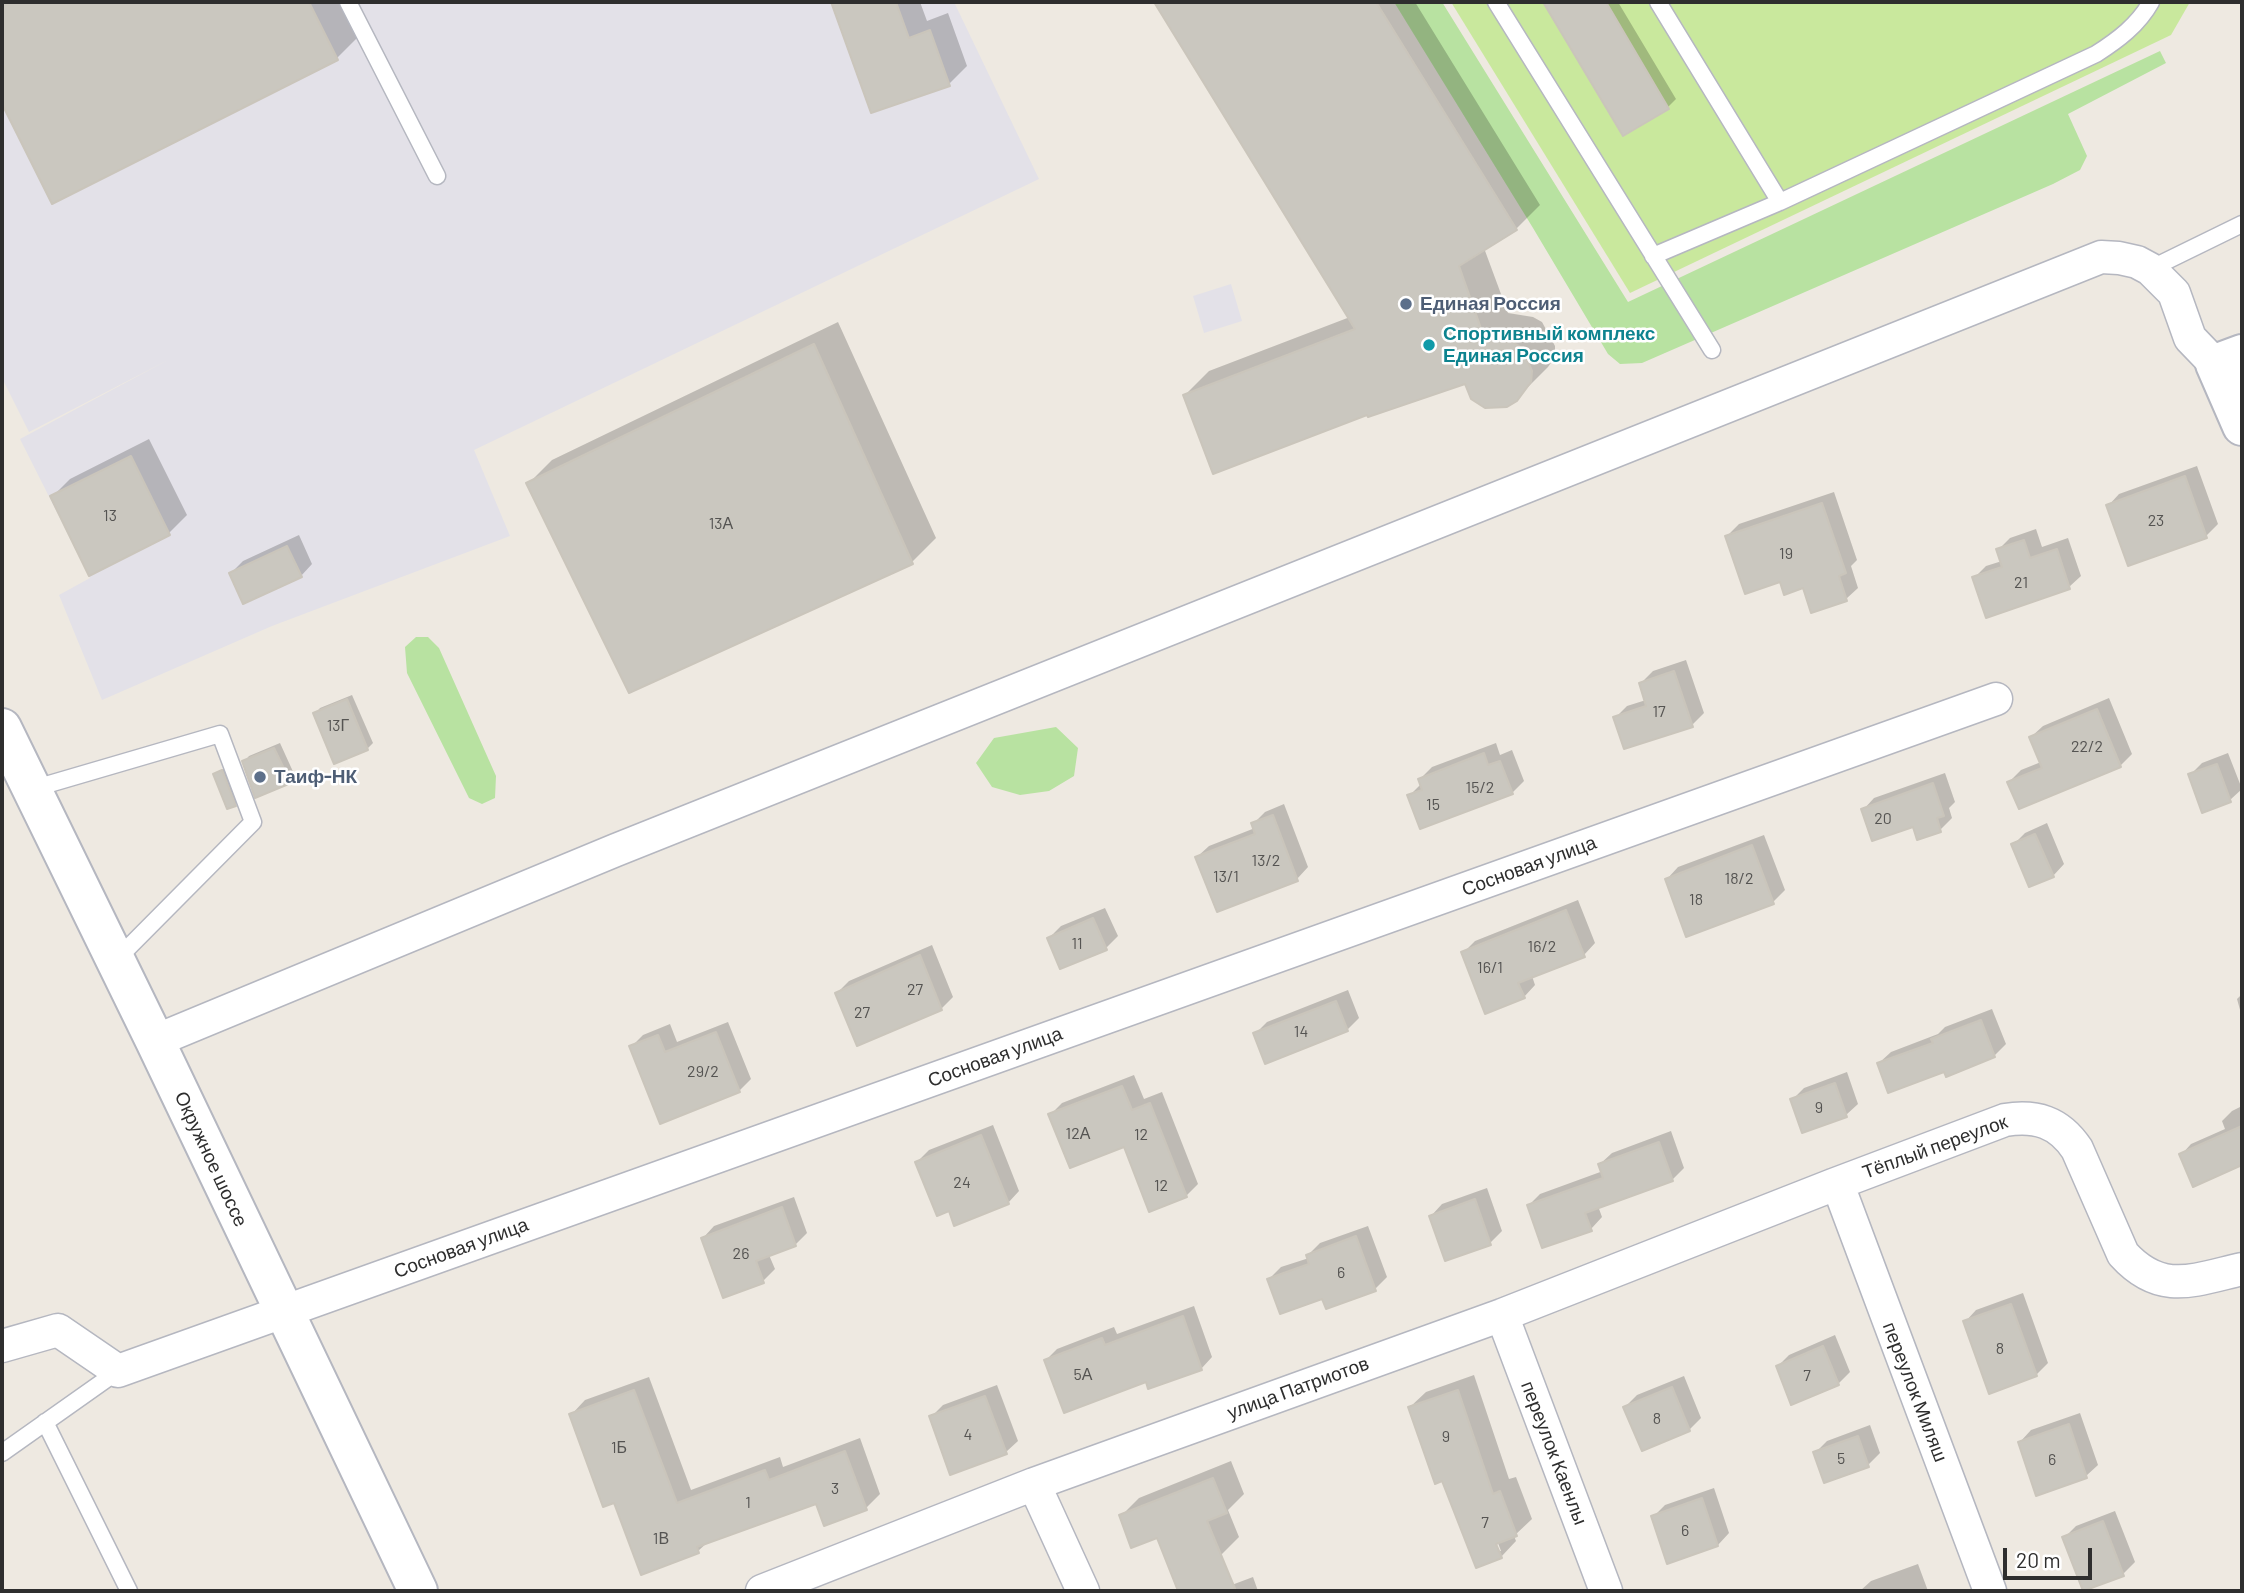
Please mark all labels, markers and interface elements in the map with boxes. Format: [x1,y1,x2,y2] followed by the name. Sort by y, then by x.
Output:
[1420,293,1561,315] place label: Единая Россия
[1398,296,1414,312] marker: Единая Россия
[1443,323,1655,367] place label: Спортивный комплекс Единая Россия
[1421,337,1437,353] marker: Спортивный комплекс Единая Россия
[103,506,117,526] house number: 13
[2148,511,2164,531] house number: 23
[709,514,733,534] house number: 13А
[1779,544,1793,564] house number: 19
[2014,573,2028,593] house number: 21
[1652,702,1666,722] house number: 17
[327,716,349,736] house number: 13Г
[2071,737,2103,757] house number: 22/2
[274,766,357,788] place label: Таиф-НК
[252,769,268,785] marker: Таиф-НК
[1466,778,1494,798] house number: 15/2
[1426,795,1440,815] house number: 15
[1874,809,1892,829] house number: 20
[1459,831,1599,901] street label: Сосновая улица
[1252,851,1280,871] house number: 13/2
[1213,867,1239,887] house number: 13/1
[1725,869,1753,889] house number: 18/2
[1689,890,1703,910] house number: 18
[1071,934,1083,954] house number: 11
[1528,937,1556,957] house number: 16/2
[1477,958,1503,978] house number: 16/1
[907,980,923,1000] house number: 27
[854,1003,870,1023] house number: 27
[925,1022,1065,1092] street label: Сосновая улица
[1294,1022,1308,1042] house number: 14
[687,1062,719,1082] house number: 29/2
[170,1088,252,1230] street label: Окружное шоссе
[1815,1098,1823,1118] house number: 9
[1859,1110,2011,1184] street label: Тёплый переулок
[1066,1124,1090,1144] house number: 12А
[1134,1125,1148,1145] house number: 12
[953,1173,971,1193] house number: 24
[1154,1176,1168,1196] house number: 12
[391,1213,531,1283] street label: Сосновая улица
[733,1244,749,1264] house number: 26
[1337,1263,1345,1283] house number: 6
[1878,1319,1952,1465] street label: переулок Миляш
[1996,1339,2004,1359] house number: 8
[1224,1352,1372,1424] street label: улица Патриотов
[1074,1365,1092,1385] house number: 5А
[1803,1366,1811,1386] house number: 7
[1516,1378,1592,1528] street label: переулок Каенлы
[1653,1409,1661,1429] house number: 8
[964,1425,972,1445] house number: 4
[1442,1427,1450,1447] house number: 9
[611,1438,627,1458] house number: 1Б
[1837,1449,1845,1469] house number: 5
[2048,1450,2056,1470] house number: 6
[831,1479,839,1499] house number: 3
[745,1493,751,1513] house number: 1
[1481,1513,1489,1533] house number: 7
[1681,1521,1689,1541] house number: 6
[653,1529,669,1549] house number: 1В
[2006,1534,2095,1578] scale bar
[2016,1547,2061,1572] text: 20 m

